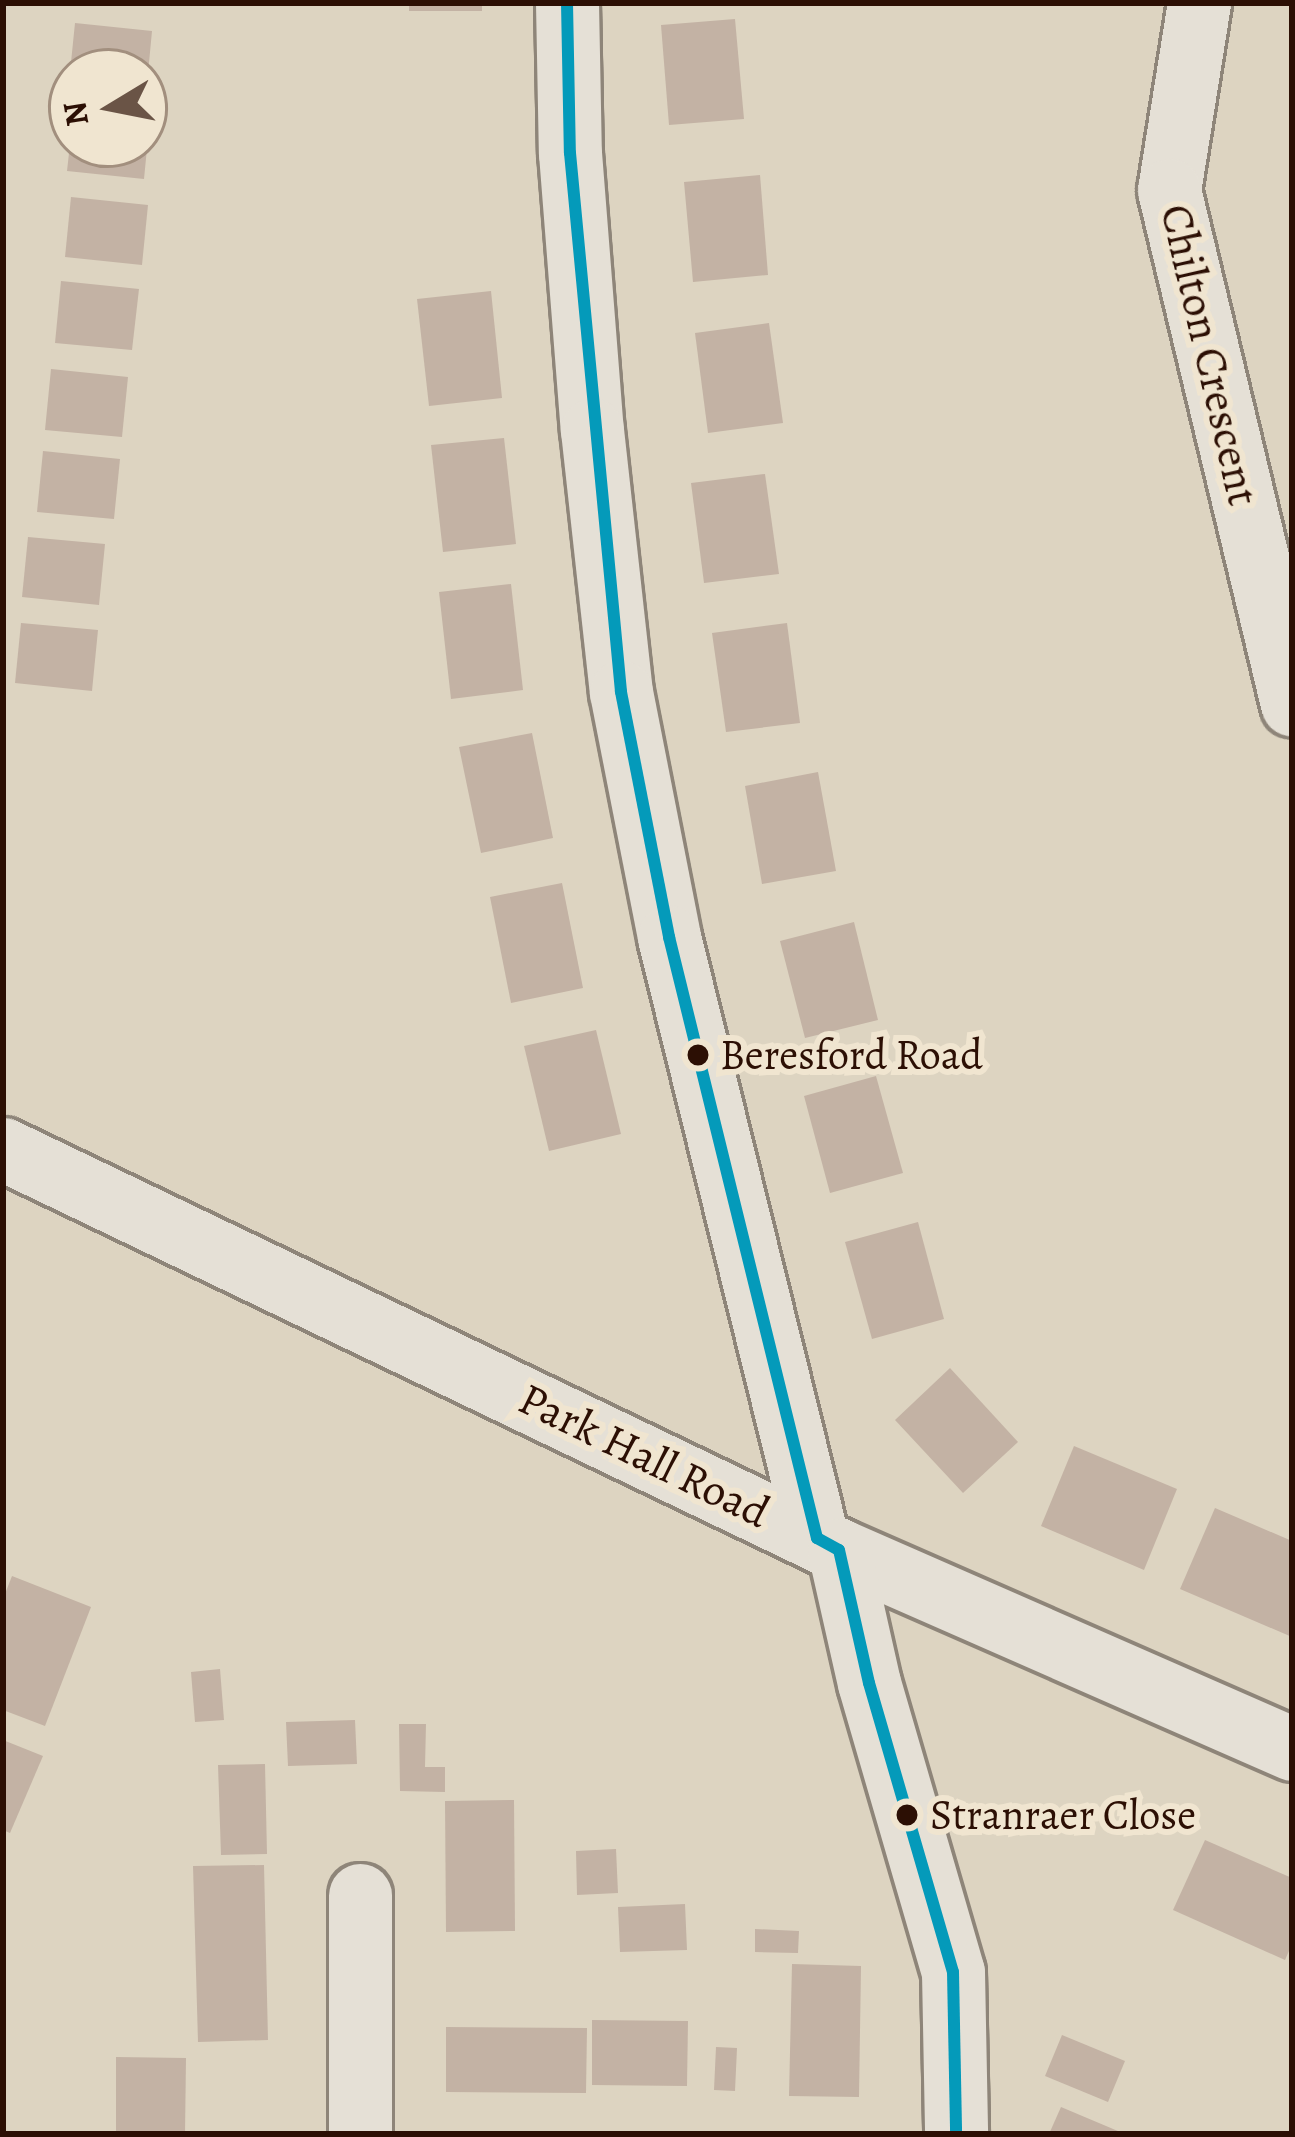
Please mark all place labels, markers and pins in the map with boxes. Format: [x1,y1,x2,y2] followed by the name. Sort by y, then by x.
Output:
[720,1030,983,1080] place label: Beresford Road
[687,1044,709,1066] marker: Beresford Road
[930,1790,1196,1840] place label: Stranraer Close
[896,1804,918,1826] marker: Stranraer Close

